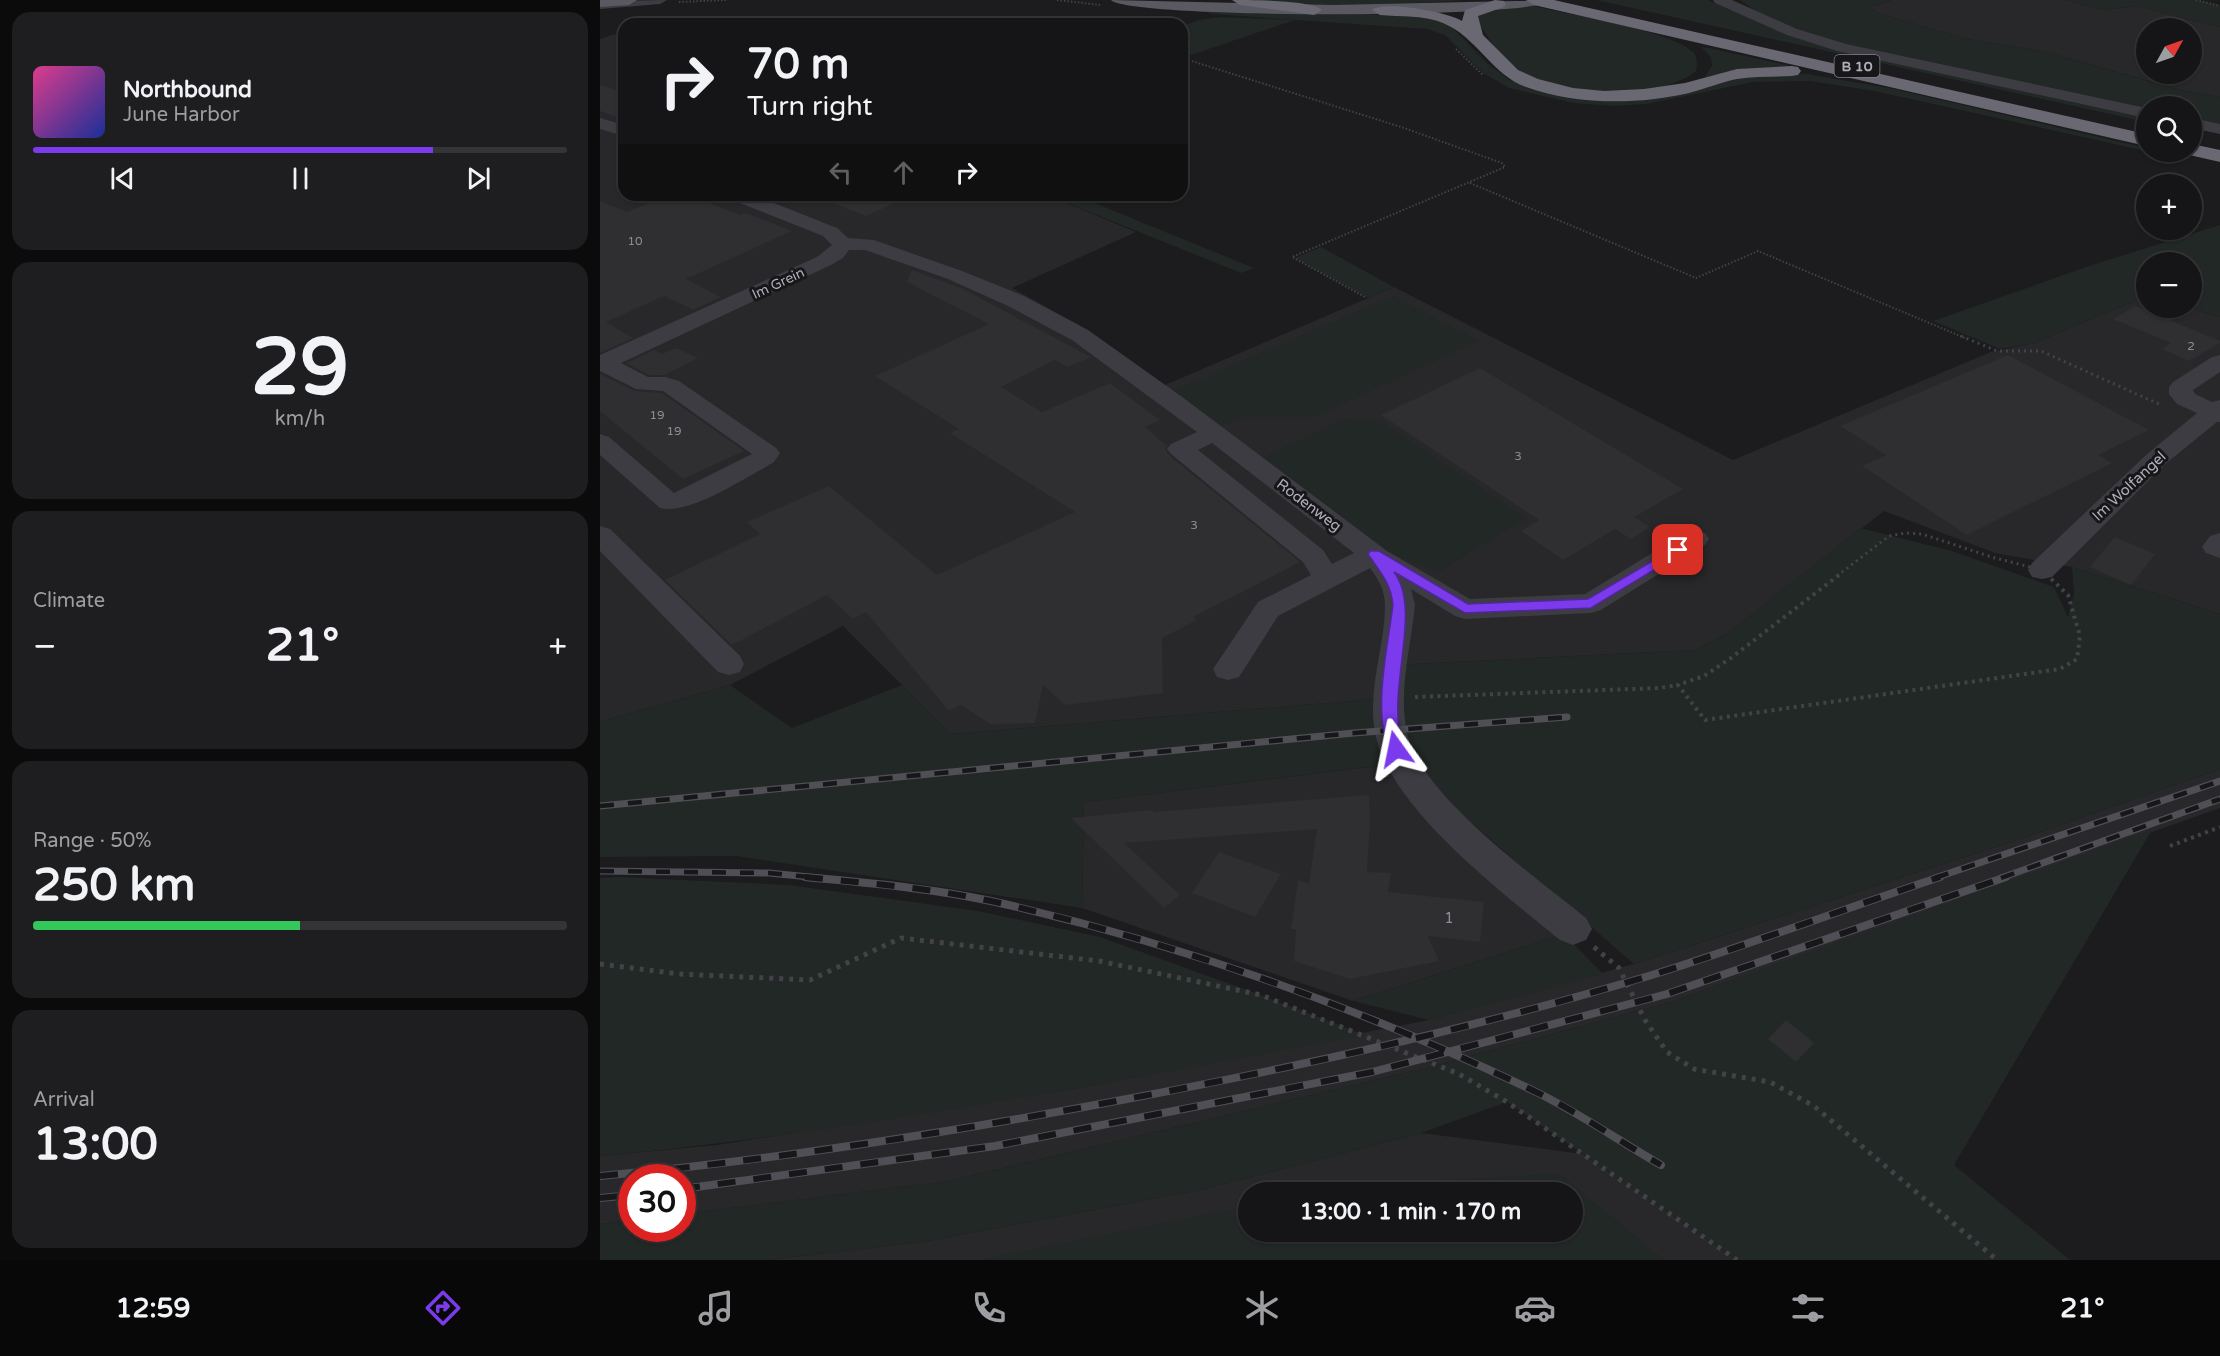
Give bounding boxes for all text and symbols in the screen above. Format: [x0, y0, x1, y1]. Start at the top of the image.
north arrow [2136, 18, 2202, 84]
map controls [2136, 18, 2202, 318]
text: 70 m [747, 39, 849, 90]
icon: right [648, 42, 726, 120]
road number: B 10 [1834, 55, 1880, 77]
text: Northbound [123, 77, 252, 103]
text: Turn right [747, 90, 873, 123]
button: search [2136, 96, 2202, 162]
text: June Harbor [123, 103, 240, 127]
icon: left [824, 156, 857, 189]
icon: ahead [887, 156, 920, 189]
icon: right [950, 156, 983, 189]
icon: previous [106, 162, 139, 195]
icon: pause [284, 162, 317, 195]
icon: next [462, 162, 495, 195]
button: + [2136, 174, 2202, 240]
house number: 10 [627, 234, 643, 248]
button: − [2136, 252, 2202, 318]
street label: Im Grein [749, 264, 807, 303]
text: 29 [251, 321, 349, 415]
house number: 2 [2187, 339, 2195, 353]
text: km/h [275, 407, 325, 431]
house number: 19 [649, 408, 665, 422]
house number: 19 [666, 424, 682, 438]
street label: Im Wolfangel [2089, 447, 2169, 525]
house number: 3 [1514, 449, 1522, 463]
street label: Rodenweg [1273, 475, 1345, 535]
house number: 3 [1190, 518, 1198, 532]
pin [1652, 524, 1703, 575]
icon: arrive [1661, 533, 1694, 566]
text: Climate [33, 589, 105, 613]
text: 21° [266, 619, 339, 673]
text: − [33, 627, 57, 666]
text: + [548, 627, 567, 666]
position arrow [1364, 717, 1428, 781]
text: Range · 50% [33, 829, 152, 853]
text: 250 km [33, 859, 195, 913]
house number: 1 [1444, 909, 1454, 927]
text: Arrival [33, 1088, 95, 1112]
text: 13:00 [33, 1118, 158, 1172]
speed limit sign: 30 [618, 1164, 696, 1242]
text: 13:00 · 1 min · 170 m [1300, 1199, 1521, 1225]
icon: directions [422, 1287, 464, 1329]
icon: music [695, 1287, 737, 1329]
icon: phone [968, 1287, 1010, 1329]
icon: climate [1241, 1287, 1283, 1329]
icon: car [1514, 1287, 1556, 1329]
icon: filters [1787, 1287, 1829, 1329]
text: 12:59 [116, 1292, 190, 1325]
text: 21° [2060, 1292, 2104, 1325]

